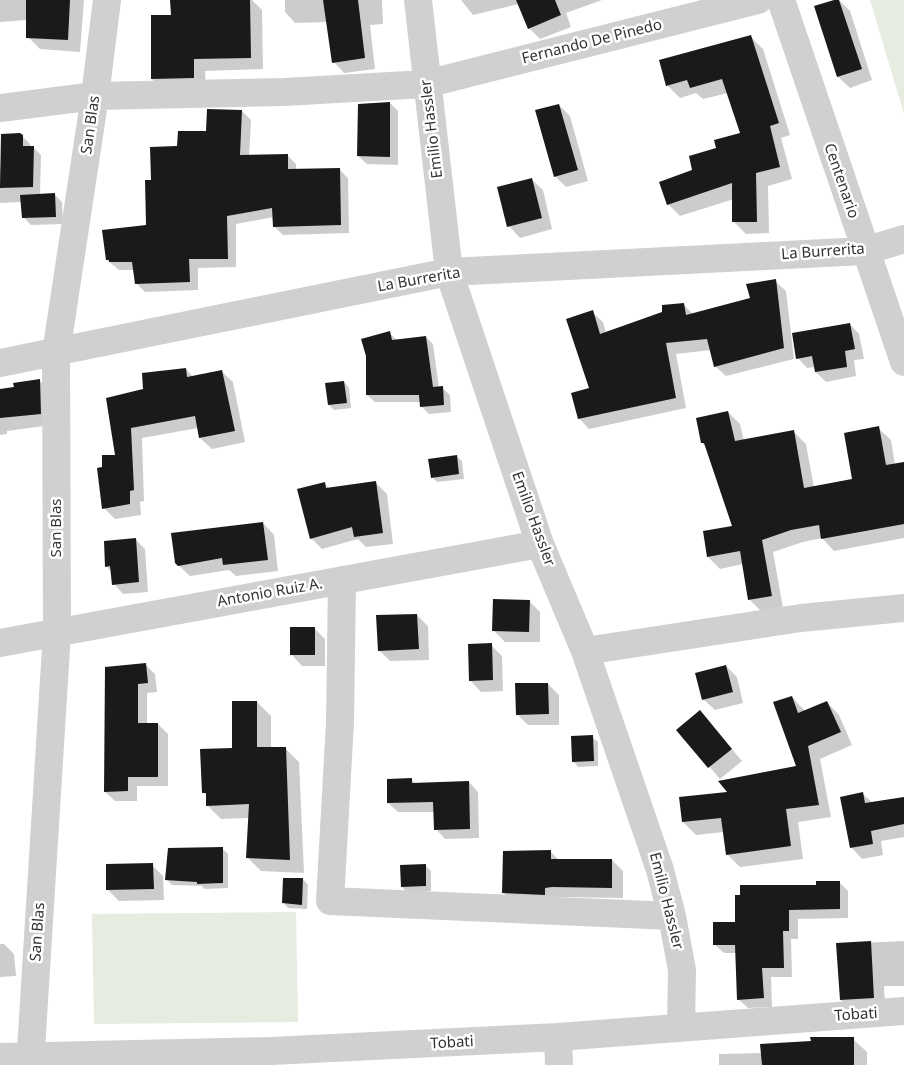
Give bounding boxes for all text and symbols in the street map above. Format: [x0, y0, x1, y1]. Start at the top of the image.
street label: Fernando De Pinedo [520, 16, 664, 68]
street label: Emilio Hassler [417, 79, 447, 179]
street label: San Blas [78, 95, 104, 155]
street label: Centenario [820, 141, 862, 221]
street label: La Burrerita [781, 240, 865, 264]
street label: La Burrerita [376, 264, 462, 296]
street label: Emilio Hassler [508, 469, 558, 569]
street label: San Blas [48, 498, 66, 558]
street label: Antonio Ruiz A. [216, 575, 324, 611]
street label: Emilio Hassler [645, 851, 687, 951]
street label: San Blas [27, 902, 49, 962]
street label: Tobati [834, 1005, 878, 1025]
street label: Tobati [430, 1033, 474, 1053]

